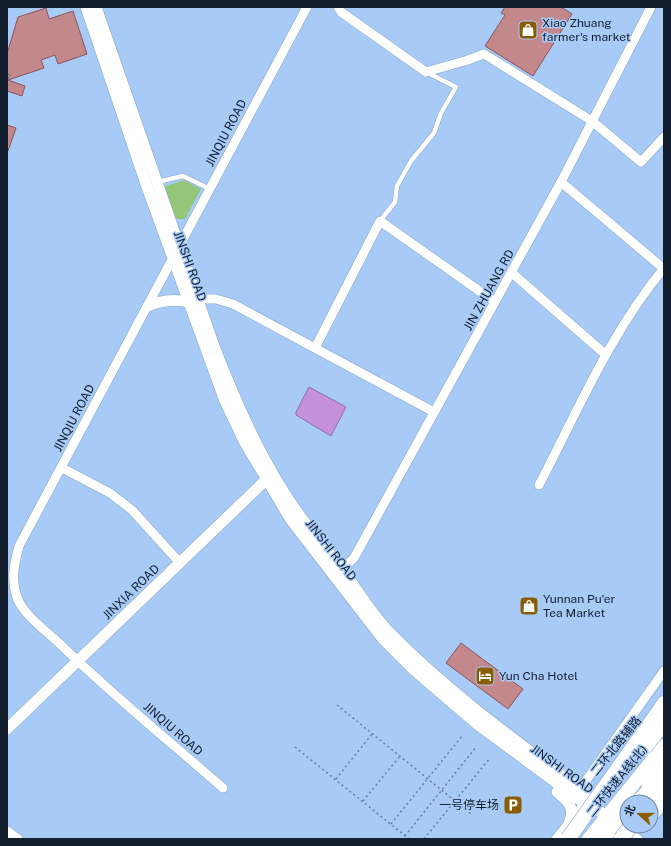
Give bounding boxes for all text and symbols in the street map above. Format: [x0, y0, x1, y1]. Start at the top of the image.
place label: Xiao Zhuang farmer's market [542, 16, 631, 44]
shop icon: Xiao Zhuang farmer's market [517, 19, 539, 41]
street label: JINQIU ROAD [202, 97, 250, 169]
street label: JINSHI ROAD [171, 229, 209, 303]
street label: JIN ZHUANG RD [461, 247, 517, 333]
street label: JINQIU ROAD [50, 382, 98, 454]
street label: JINSHI ROAD [303, 517, 359, 583]
street label: JINXIA ROAD [100, 561, 162, 623]
place label: Yunnan Pu'er Tea Market [543, 592, 616, 620]
shop icon: Yunnan Pu'er Tea Market [518, 595, 540, 617]
hotel icon: Yun Cha Hotel [474, 665, 496, 687]
place label: Yun Cha Hotel [499, 669, 578, 683]
street label: JINQIU ROAD [140, 699, 206, 759]
street label: 二环北路辅路 [588, 714, 644, 778]
street label: JINSHI ROAD [528, 742, 596, 796]
street label: 二环快速A线(北) [584, 742, 650, 820]
parking icon: 一号停车场 [502, 794, 524, 816]
north arrow [619, 794, 659, 834]
place label: 一号停车场 [439, 798, 499, 812]

